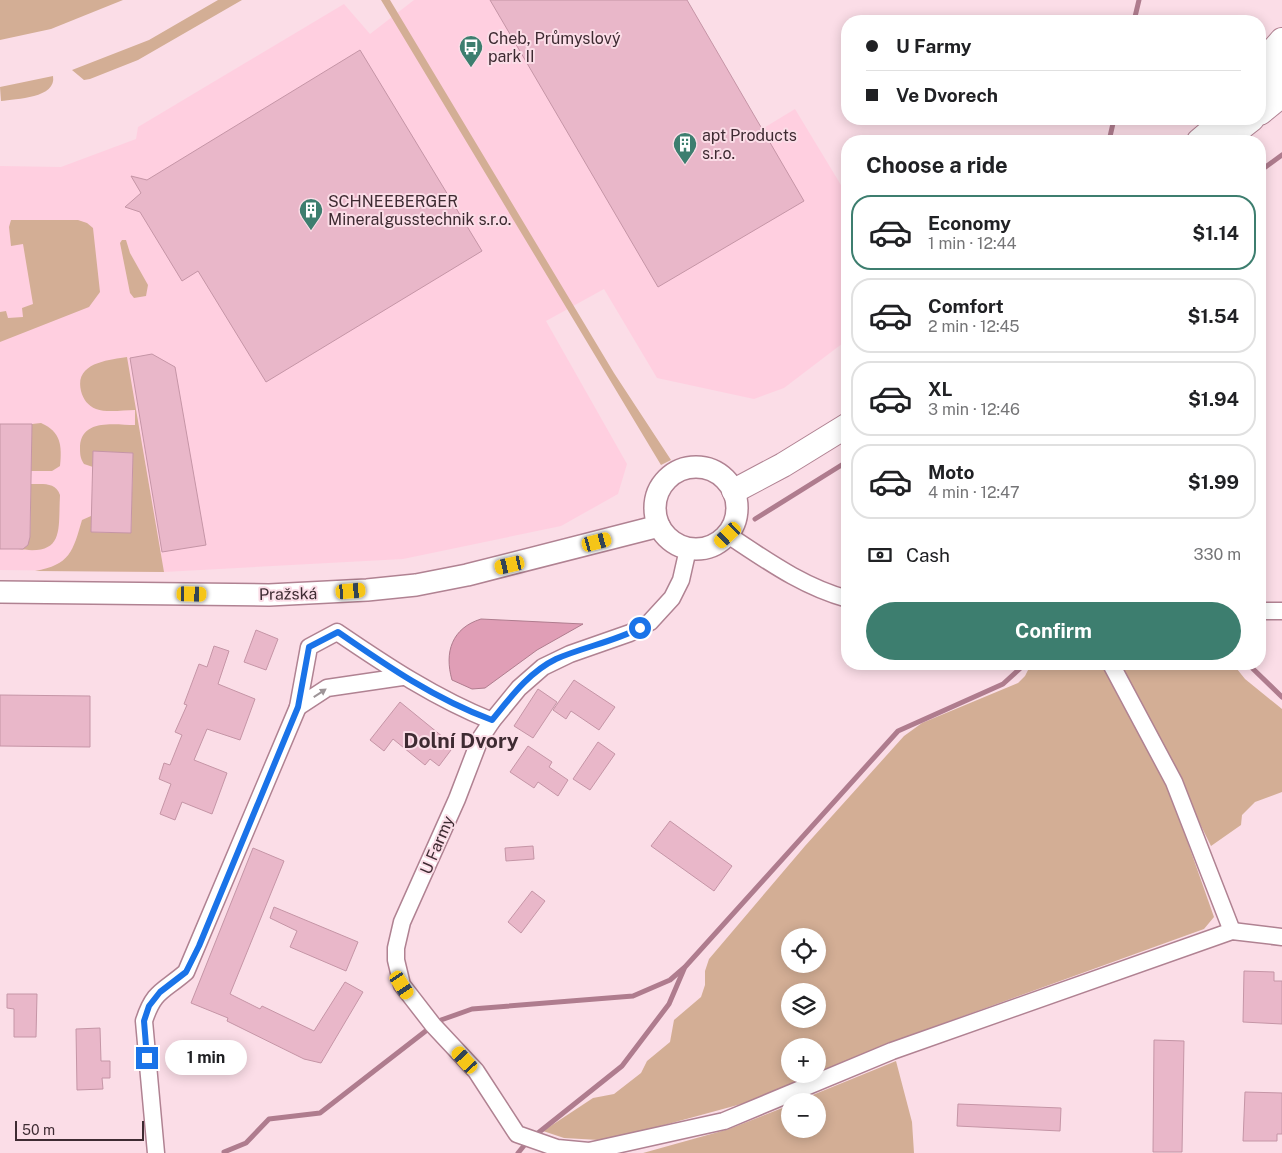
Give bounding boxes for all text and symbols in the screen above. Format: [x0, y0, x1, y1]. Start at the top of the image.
place label: Cheb, Průmyslový park II [488, 29, 621, 66]
bus stop icon: Cheb, Průmyslový park II [458, 34, 484, 68]
text: U Farmy [896, 35, 971, 57]
text: Ve Dvorech [896, 84, 998, 106]
place label: apt Products s.r.o. [702, 126, 797, 163]
building icon: apt Products s.r.o. [672, 131, 698, 165]
text: Choose a ride [866, 152, 1008, 178]
place label: SCHNEEBERGER Mineralgusstechnik s.r.o. [328, 192, 511, 229]
building icon: SCHNEEBERGER Mineralgusstechnik s.r.o. [298, 197, 324, 231]
icon: car [868, 210, 913, 255]
text: Economy [928, 212, 1011, 234]
text: $1.14 [1192, 222, 1239, 244]
text: 1 min · 12:44 [928, 234, 1017, 253]
icon: car [868, 293, 913, 338]
text: Comfort [928, 295, 1004, 317]
text: $1.54 [1188, 305, 1239, 327]
text: 2 min · 12:45 [928, 317, 1020, 336]
icon: car [868, 376, 913, 421]
text: XL [928, 378, 953, 400]
text: $1.94 [1188, 388, 1239, 410]
text: 3 min · 12:46 [928, 400, 1020, 419]
icon: car [868, 459, 913, 504]
text: Moto [928, 461, 974, 483]
text: $1.99 [1188, 471, 1239, 493]
text: 4 min · 12:47 [928, 483, 1020, 502]
car [711, 519, 744, 551]
car [580, 531, 613, 553]
icon: cash [866, 541, 894, 569]
text: Cash [906, 544, 950, 566]
text: 330 m [1194, 545, 1241, 564]
car [493, 554, 526, 576]
car [335, 582, 366, 600]
street label: Pražská [259, 584, 317, 604]
car [176, 586, 207, 602]
button: Confirm [866, 602, 1241, 660]
route start [629, 617, 651, 639]
one-way arrow [313, 688, 326, 698]
district label: Dolní Dvory [403, 728, 519, 753]
street label: U Farmy [416, 813, 458, 877]
map controls [781, 928, 826, 1138]
button: locate [781, 928, 826, 973]
car [387, 968, 416, 1002]
button: layers [781, 983, 826, 1028]
button: + [781, 1038, 826, 1083]
callout: 1 min [164, 1040, 247, 1076]
car [449, 1044, 480, 1076]
route end [136, 1047, 158, 1069]
text: 1 min [187, 1048, 225, 1067]
button: − [781, 1093, 826, 1138]
scale bar [15, 1118, 144, 1141]
text: 50 m [22, 1122, 55, 1138]

